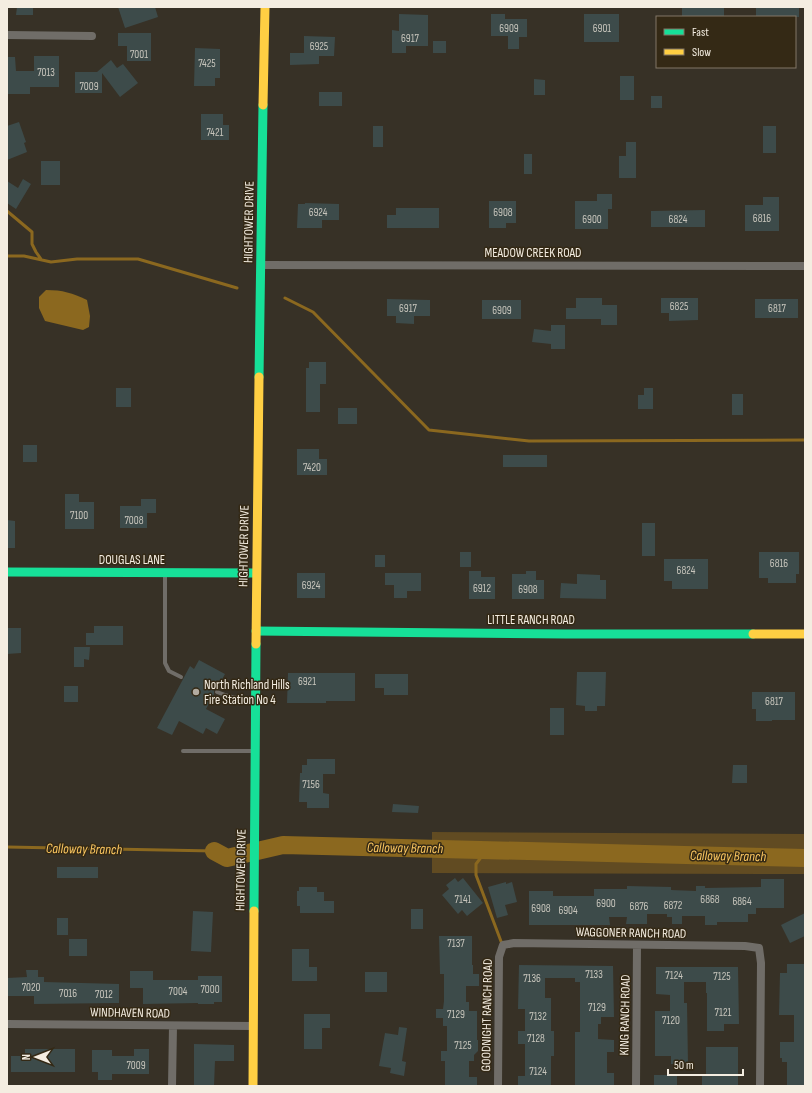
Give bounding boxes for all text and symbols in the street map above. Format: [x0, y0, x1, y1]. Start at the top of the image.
legend [656, 16, 796, 68]
house number: 6909 [499, 22, 519, 35]
house number: 6901 [593, 22, 611, 35]
text: Fast [692, 25, 709, 40]
house number: 6917 [401, 32, 420, 45]
house number: 6925 [310, 40, 328, 53]
text: Slow [692, 45, 711, 60]
house number: 7001 [130, 48, 148, 61]
house number: 7425 [198, 57, 216, 70]
house number: 7013 [37, 66, 55, 79]
house number: 7009 [79, 80, 99, 93]
house number: 7421 [207, 126, 224, 139]
street label: HIGHTOWER DRIVE [240, 181, 258, 263]
house number: 6924 [309, 206, 328, 219]
house number: 6908 [493, 206, 513, 219]
house number: 6816 [753, 212, 771, 225]
house number: 6900 [582, 213, 602, 226]
house number: 6824 [669, 213, 688, 226]
street label: MEADOW CREEK ROAD [484, 245, 582, 261]
house number: 6825 [670, 300, 688, 313]
house number: 6917 [399, 302, 418, 315]
house number: 6817 [768, 302, 787, 315]
house number: 6909 [492, 304, 512, 317]
house number: 7420 [303, 461, 321, 474]
street label: HIGHTOWER DRIVE [235, 505, 253, 587]
house number: 7100 [70, 509, 88, 522]
house number: 7008 [125, 514, 144, 527]
street label: DOUGLAS LANE [99, 552, 165, 568]
house number: 6816 [770, 557, 788, 570]
house number: 6824 [677, 564, 696, 577]
house number: 6924 [302, 579, 321, 592]
house number: 6912 [473, 582, 492, 595]
house number: 6908 [518, 583, 538, 596]
street label: LITTLE RANCH ROAD [487, 612, 575, 628]
house number: 6921 [298, 675, 316, 688]
place label: North Richland Hills Fire Station No 4 [204, 677, 290, 708]
marker: North Richland Hills Fire Station No 4 [191, 687, 201, 697]
house number: 6817 [765, 695, 784, 708]
house number: 7156 [302, 778, 320, 791]
street label: HIGHTOWER DRIVE [232, 829, 250, 911]
water label: Calloway Branch [367, 839, 444, 857]
water label: Calloway Branch [46, 840, 123, 858]
water label: Calloway Branch [690, 847, 767, 865]
house number: 7141 [455, 893, 472, 906]
house number: 6868 [700, 893, 720, 906]
house number: 6864 [732, 895, 752, 908]
house number: 6900 [596, 897, 616, 910]
house number: 6872 [664, 899, 683, 912]
house number: 6876 [630, 900, 649, 913]
house number: 6908 [531, 902, 551, 915]
house number: 6904 [558, 904, 578, 917]
street label: WAGGONER RANCH ROAD [576, 924, 686, 942]
house number: 7137 [447, 937, 465, 950]
street label: GOODNIGHT RANCH ROAD [478, 958, 496, 1072]
house number: 7133 [585, 968, 603, 981]
house number: 7124 [665, 969, 683, 982]
house number: 7125 [713, 970, 731, 983]
house number: 7136 [523, 972, 541, 985]
street label: KING RANCH ROAD [616, 974, 634, 1056]
house number: 7020 [22, 981, 40, 994]
house number: 7000 [200, 983, 220, 996]
house number: 7004 [169, 985, 188, 998]
house number: 7016 [59, 987, 77, 1000]
house number: 7012 [95, 988, 113, 1001]
house number: 7129 [588, 1001, 606, 1014]
street label: WINDHAVEN ROAD [90, 1004, 170, 1022]
house number: 7121 [715, 1006, 732, 1019]
house number: 7129 [447, 1008, 465, 1021]
house number: 7132 [529, 1010, 547, 1023]
house number: 7120 [662, 1014, 680, 1027]
house number: 7128 [527, 1032, 545, 1045]
north arrow [16, 1037, 56, 1077]
house number: 7125 [454, 1039, 472, 1052]
scale bar [668, 1051, 743, 1077]
text: N [20, 1054, 33, 1060]
text: 50 m [674, 1058, 694, 1073]
house number: 7009 [126, 1059, 146, 1072]
house number: 7124 [529, 1065, 547, 1078]

